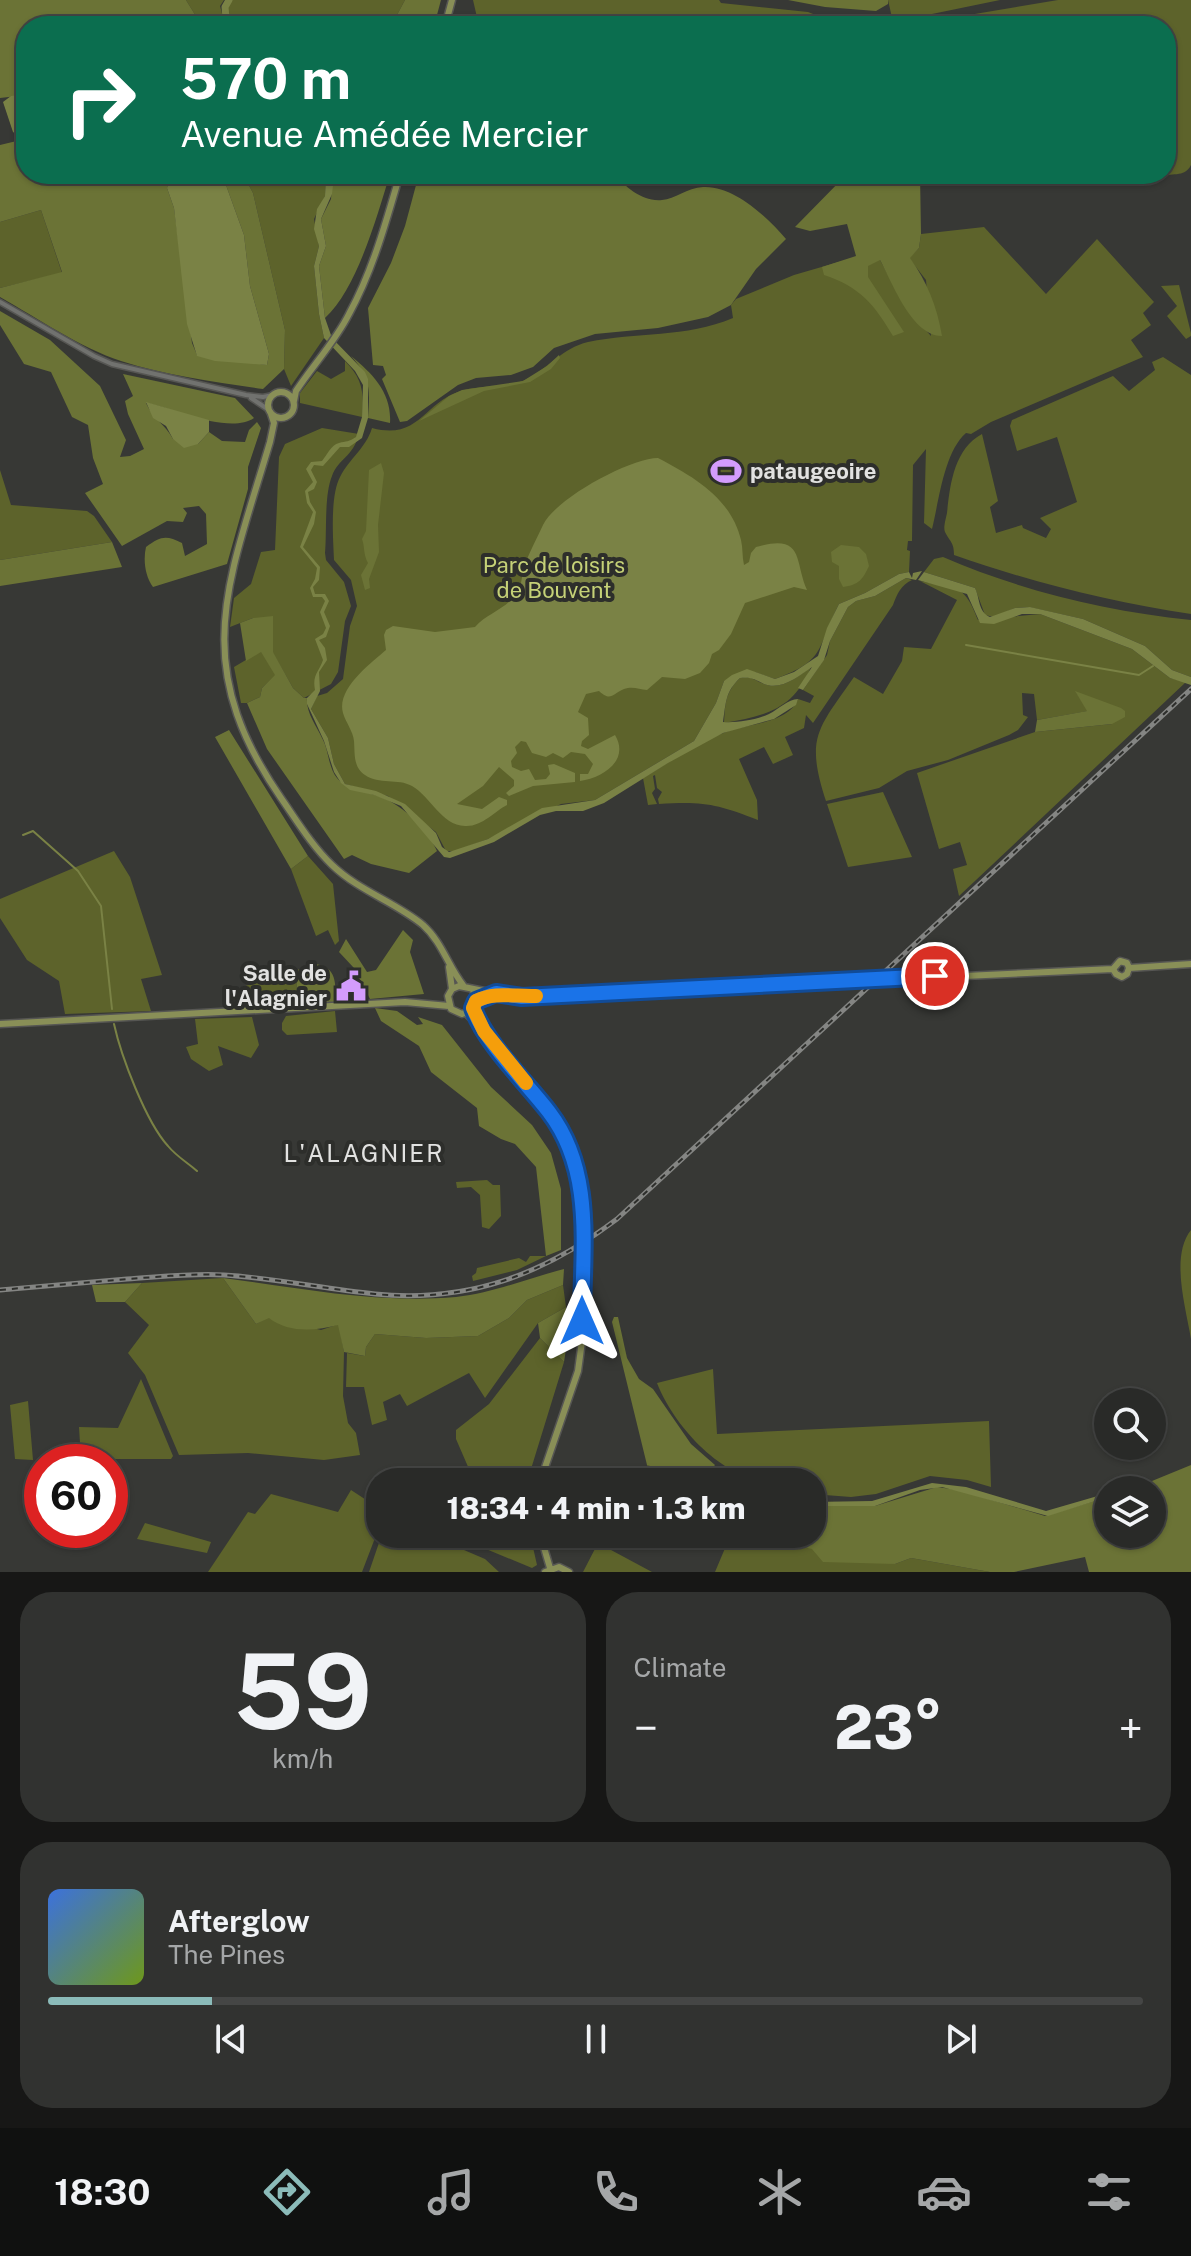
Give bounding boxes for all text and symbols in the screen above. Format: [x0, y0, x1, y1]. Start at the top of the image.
text: 570 m [180, 46, 351, 112]
icon: right [48, 48, 152, 152]
text: Avenue Amédée Mercier [180, 113, 589, 155]
sports icon: pataugeoire [709, 454, 743, 488]
place label: pataugeoire [750, 458, 877, 484]
park label: Parc de loisirs de Bouvent [483, 552, 625, 603]
pin [901, 942, 969, 1010]
icon: arrive [913, 954, 957, 998]
place label: Salle de l'Alagnier [225, 960, 327, 1011]
public building icon: Salle de l'Alagnier [334, 969, 368, 1003]
district label: L'ALAGNIER [283, 1139, 445, 1167]
position arrow [540, 1279, 624, 1363]
map controls [1094, 1388, 1166, 1548]
button: search [1094, 1388, 1166, 1460]
speed limit sign: 60 [24, 1444, 128, 1548]
button: layers [1094, 1476, 1166, 1548]
text: 18:34 · 4 min · 1.3 km [446, 1490, 746, 1526]
text: 59 [233, 1630, 372, 1752]
text: Climate [634, 1652, 727, 1683]
text: 23° [834, 1692, 943, 1763]
text: − [634, 1702, 658, 1754]
text: + [1119, 1702, 1143, 1754]
text: km/h [272, 1743, 333, 1774]
text: Afterglow [168, 1903, 310, 1939]
text: The Pines [168, 1939, 285, 1970]
icon: previous [209, 2017, 253, 2061]
icon: pause [574, 2017, 618, 2061]
icon: next [939, 2017, 983, 2061]
icon: directions [259, 2164, 315, 2220]
icon: music [423, 2164, 479, 2220]
icon: phone [588, 2164, 644, 2220]
icon: climate [752, 2164, 808, 2220]
icon: car [916, 2164, 972, 2220]
icon: filters [1081, 2164, 1137, 2220]
text: 18:30 [54, 2171, 150, 2213]

